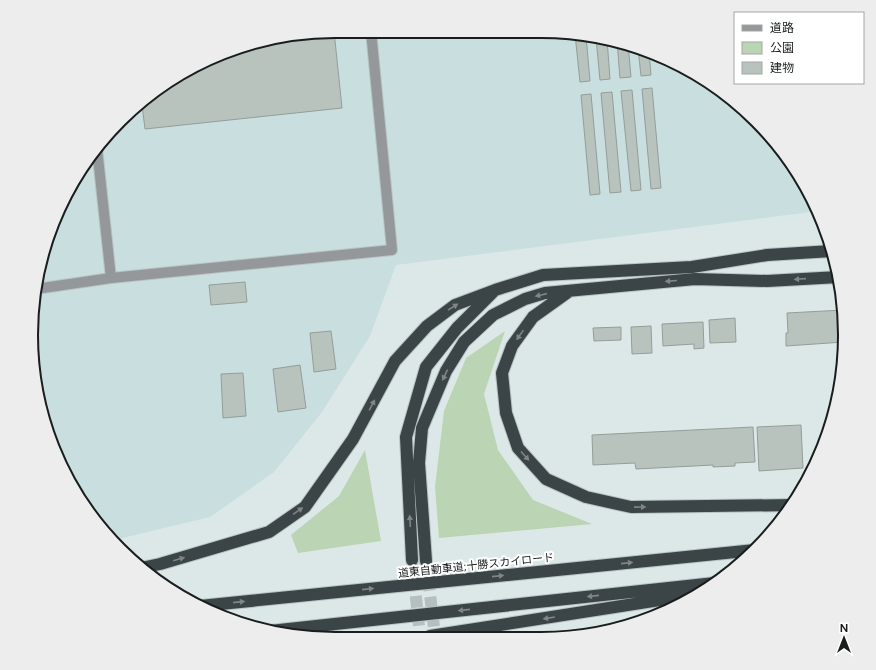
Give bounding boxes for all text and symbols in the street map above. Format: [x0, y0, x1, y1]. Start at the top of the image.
legend [734, 12, 864, 84]
text: 道路 [770, 21, 794, 35]
text: 公園 [770, 41, 794, 55]
text: 建物 [770, 61, 794, 75]
one-way arrow [794, 276, 806, 283]
one-way arrow [665, 278, 677, 284]
one-way arrow [535, 292, 548, 298]
one-way arrow [448, 303, 459, 310]
one-way arrow [516, 330, 524, 341]
one-way arrow [442, 369, 448, 380]
one-way arrow [368, 399, 375, 411]
one-way arrow [520, 451, 530, 461]
one-way arrow [634, 504, 647, 510]
one-way arrow [293, 507, 304, 515]
one-way arrow [406, 515, 413, 527]
street label: 道東自動車道;十勝スカイロード [397, 551, 555, 580]
one-way arrow [173, 556, 185, 562]
one-way arrow [621, 560, 633, 567]
one-way arrow [492, 573, 504, 580]
one-way arrow [362, 586, 374, 592]
one-way arrow [587, 593, 599, 600]
one-way arrow [233, 599, 245, 605]
one-way arrow [458, 607, 470, 613]
one-way arrow [543, 615, 555, 621]
north arrow [824, 618, 864, 658]
text: N [840, 622, 848, 635]

